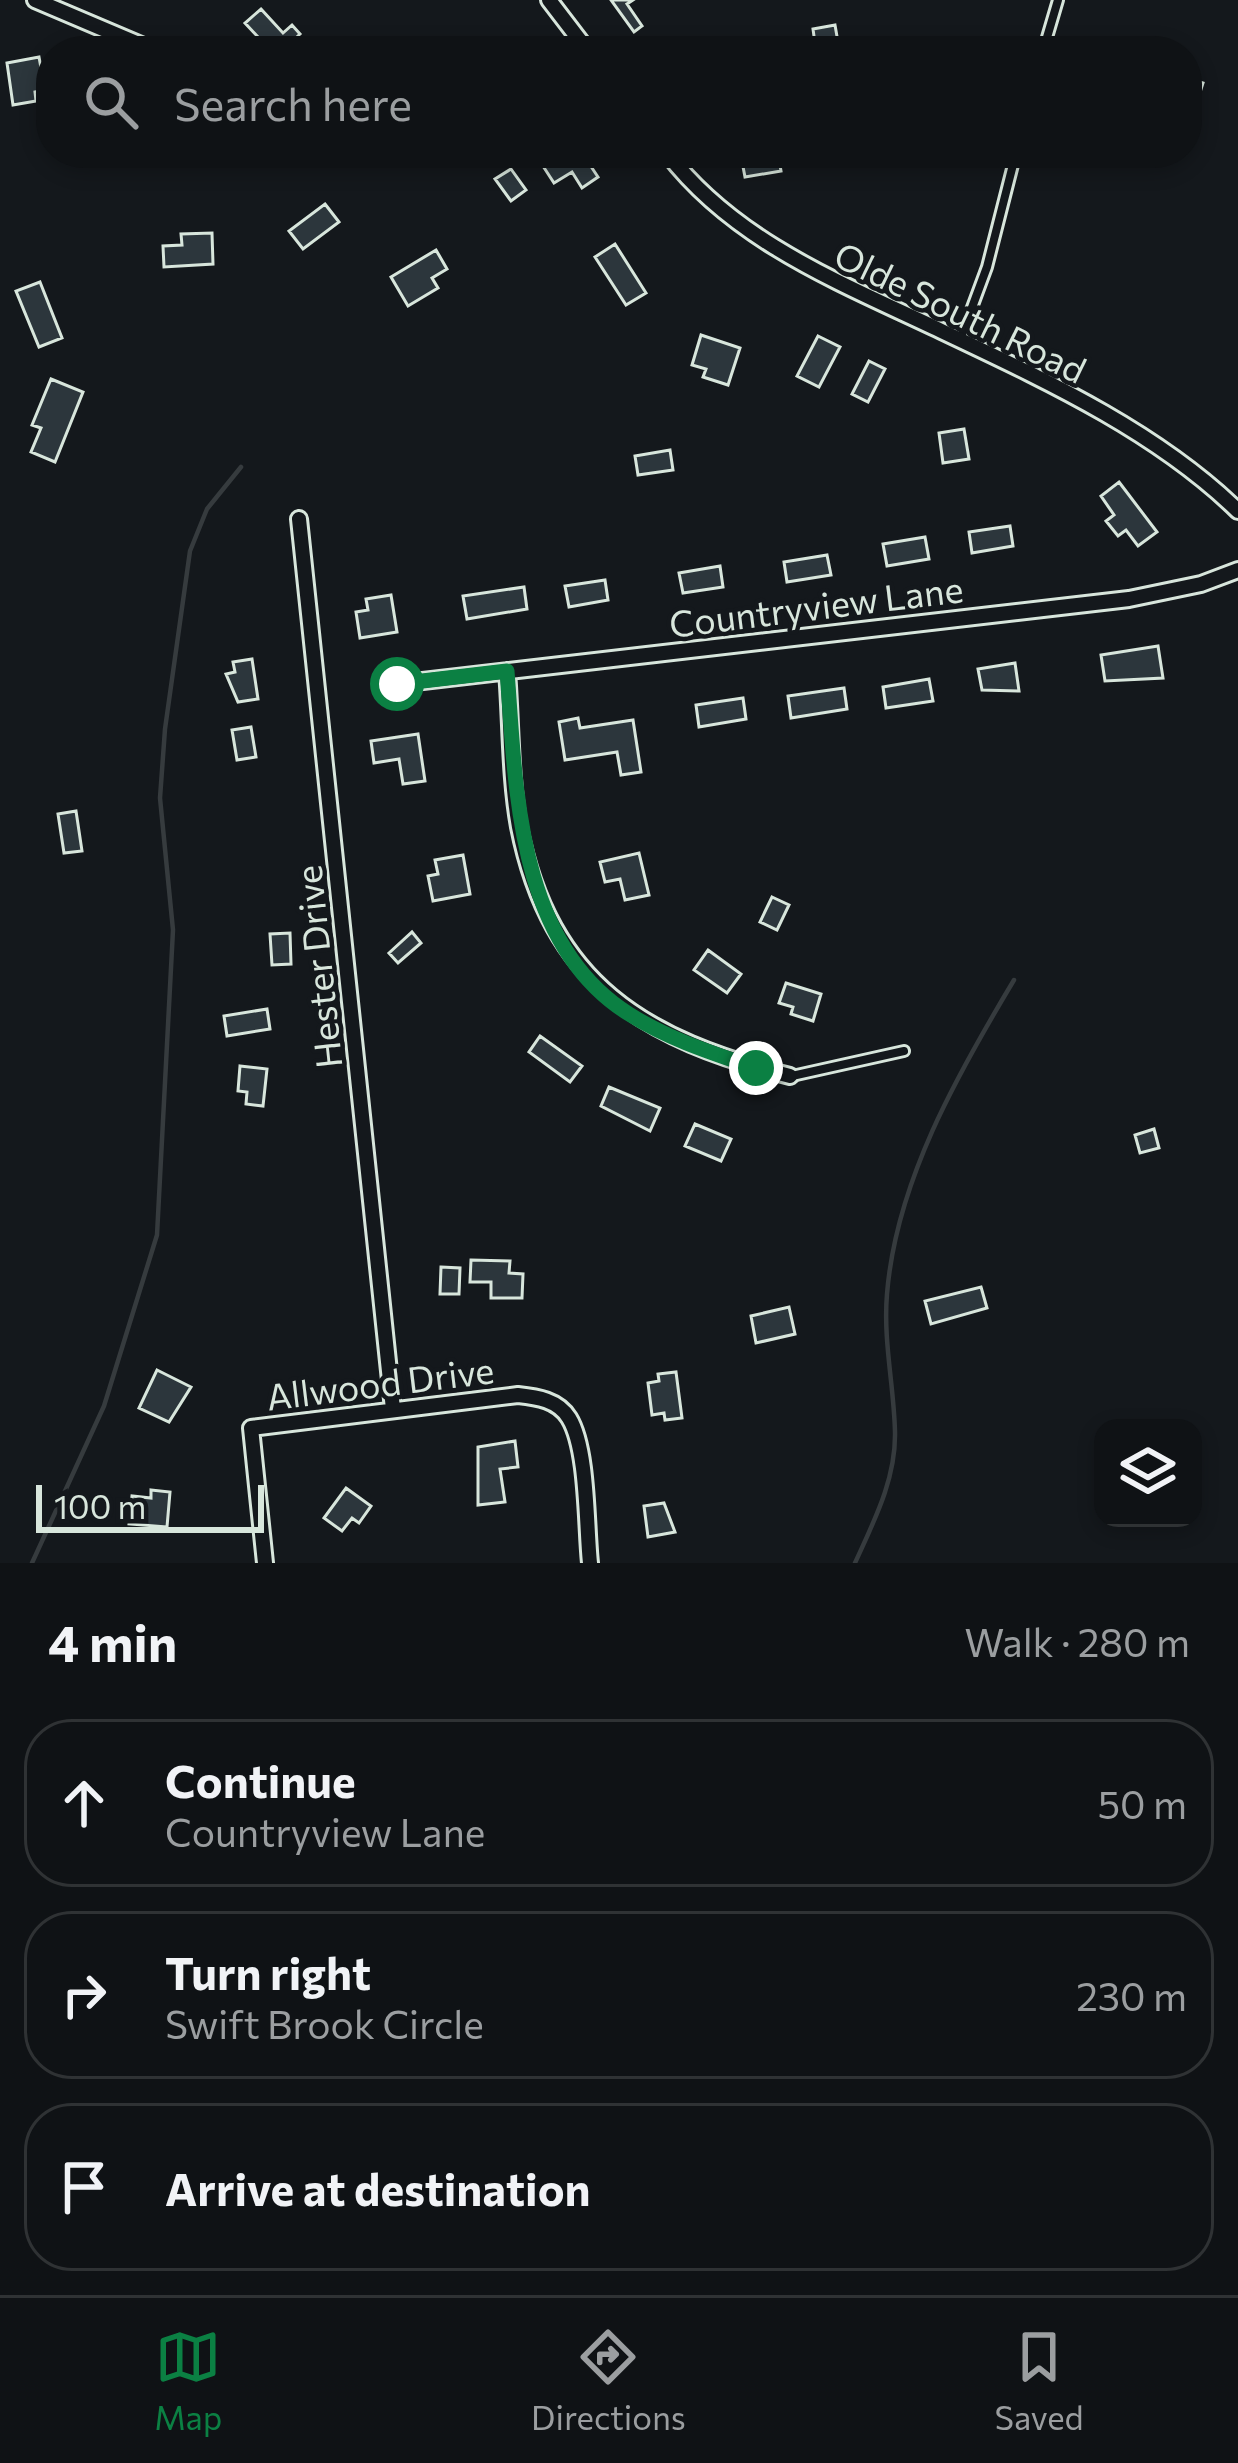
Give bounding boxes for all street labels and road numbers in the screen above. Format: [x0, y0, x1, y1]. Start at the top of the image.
street label: Olde South Road [828, 231, 1094, 391]
street label: Countryview Lane [667, 565, 965, 645]
street label: Hester Drive [284, 863, 350, 1071]
street label: Allwood Drive [264, 1346, 496, 1418]

